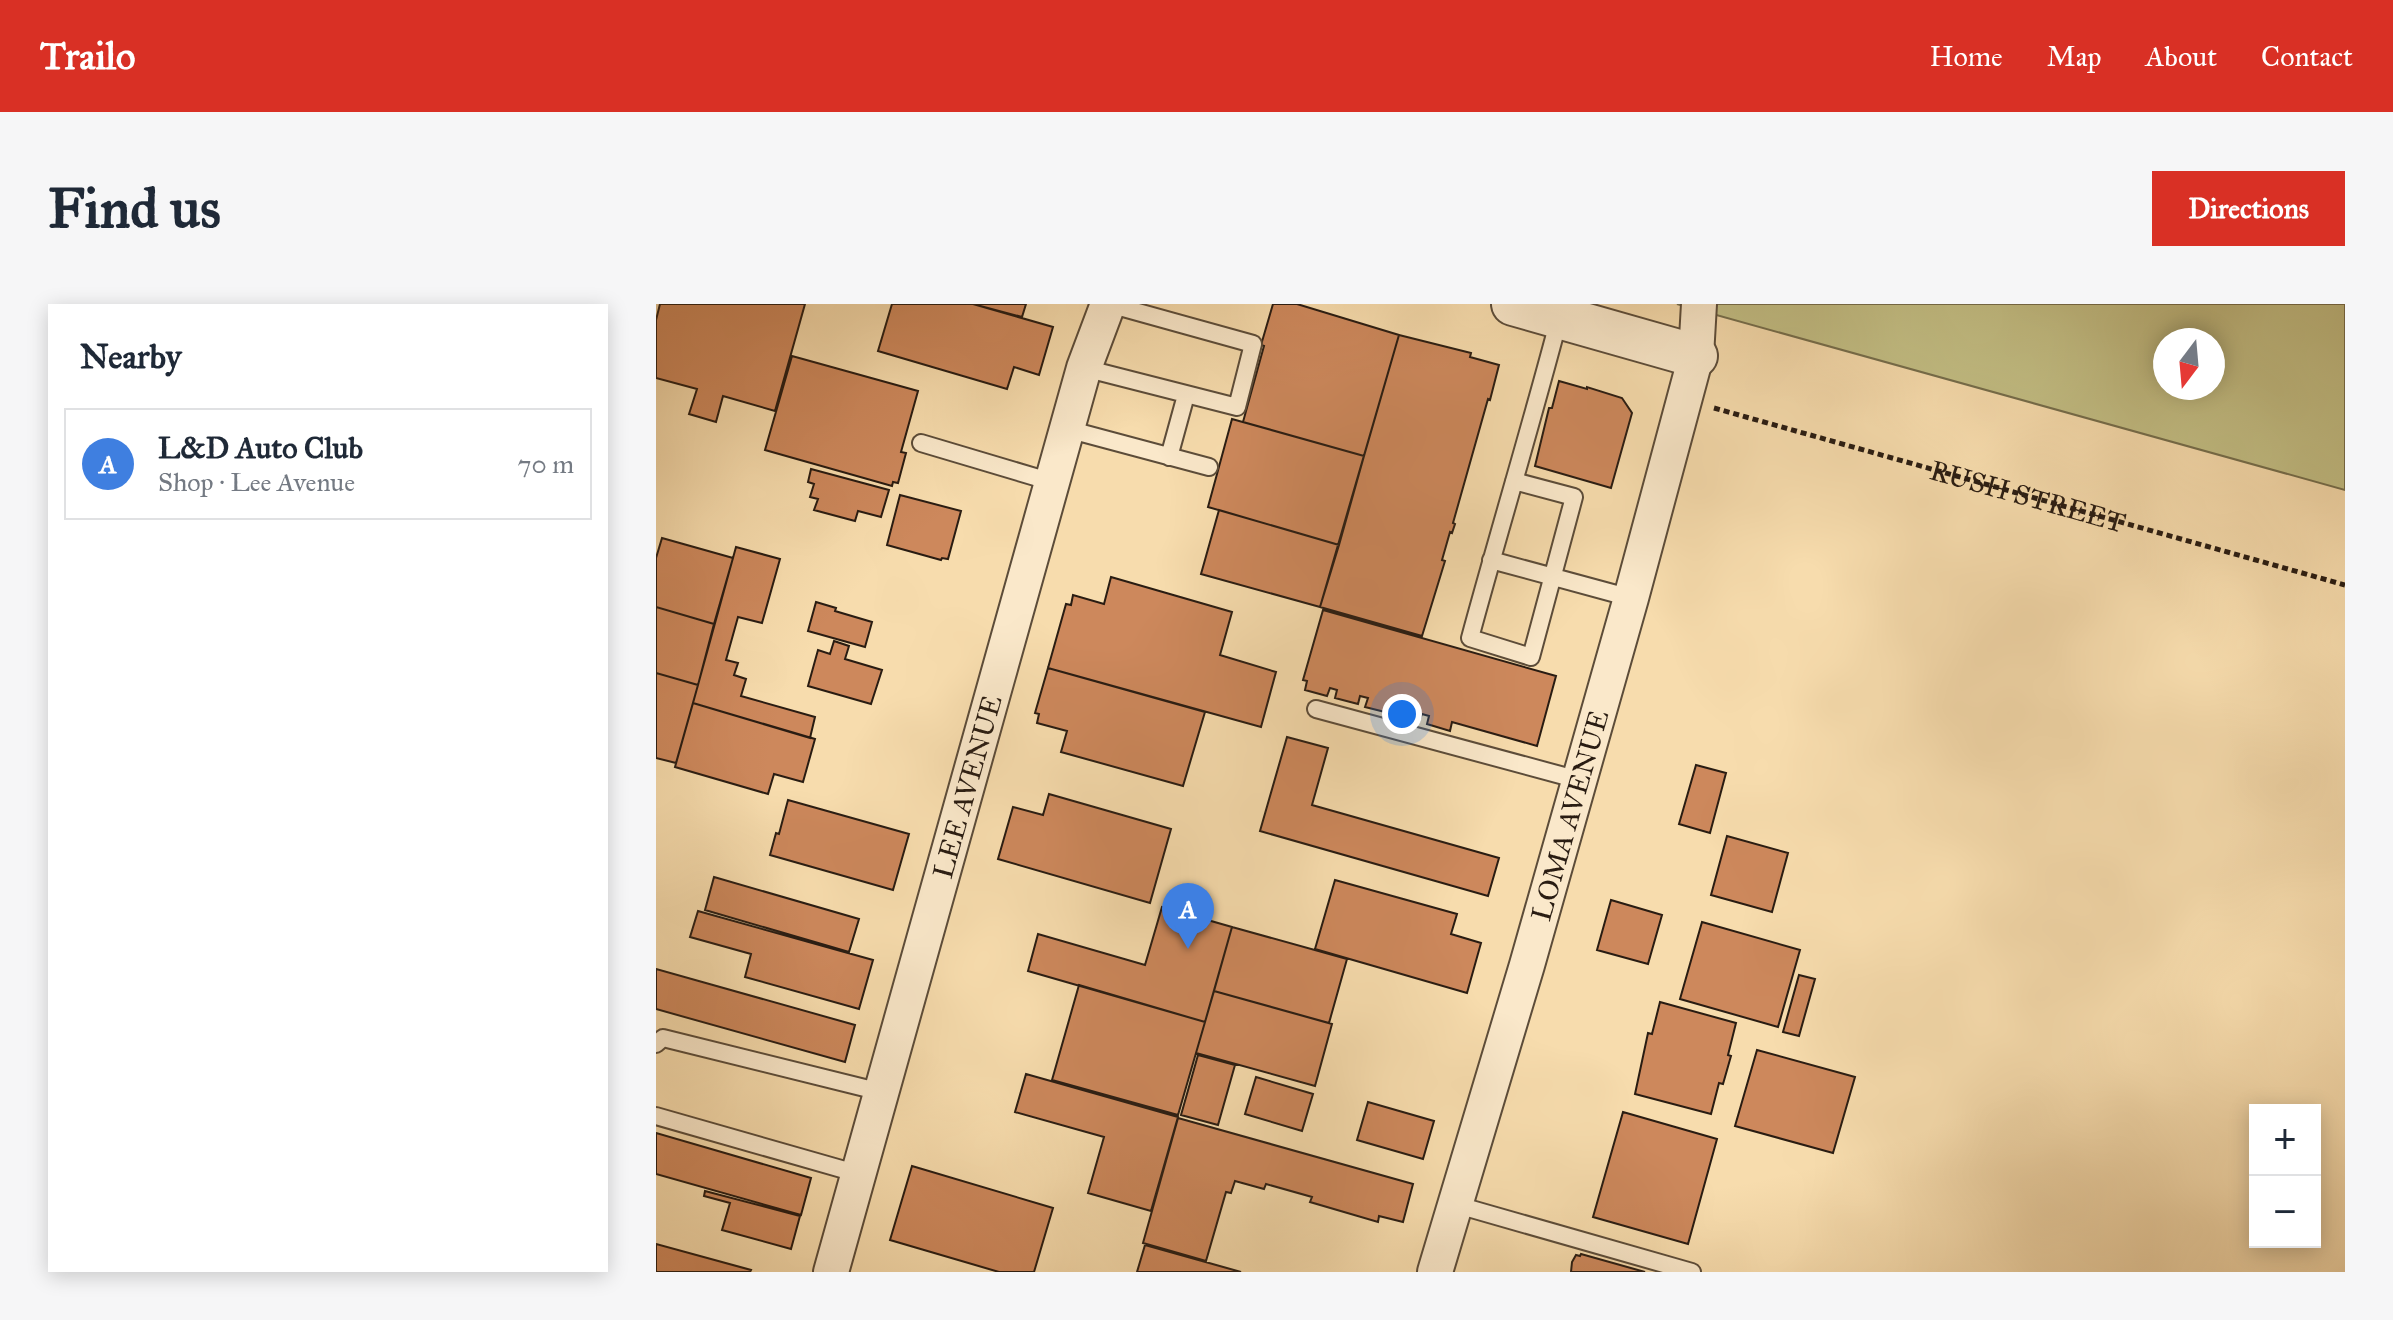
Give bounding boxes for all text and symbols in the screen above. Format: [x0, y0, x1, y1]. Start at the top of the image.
text: Trailo [40, 33, 135, 79]
text: Home [1930, 39, 2003, 74]
text: Map [2047, 39, 2101, 74]
text: About [2145, 39, 2217, 74]
text: Contact [2261, 39, 2353, 74]
button: Directions [2152, 171, 2345, 246]
text: Find us [48, 174, 221, 242]
north arrow [2153, 328, 2225, 400]
text: Nearby [80, 336, 182, 377]
text: L&D Auto Club [158, 430, 363, 466]
text: A [99, 448, 117, 480]
text: 70 m [518, 448, 574, 480]
street label: RUSH STREET [1926, 452, 2130, 540]
text: Shop · Lee Avenue [158, 466, 355, 498]
street label: LEE AVENUE [925, 691, 1009, 882]
your location [1382, 694, 1422, 734]
street label: LOMA AVENUE [1523, 706, 1616, 925]
pin: A [1162, 883, 1214, 949]
map controls [2249, 1104, 2321, 1248]
button: + [2249, 1104, 2321, 1176]
button: − [2249, 1176, 2321, 1248]

